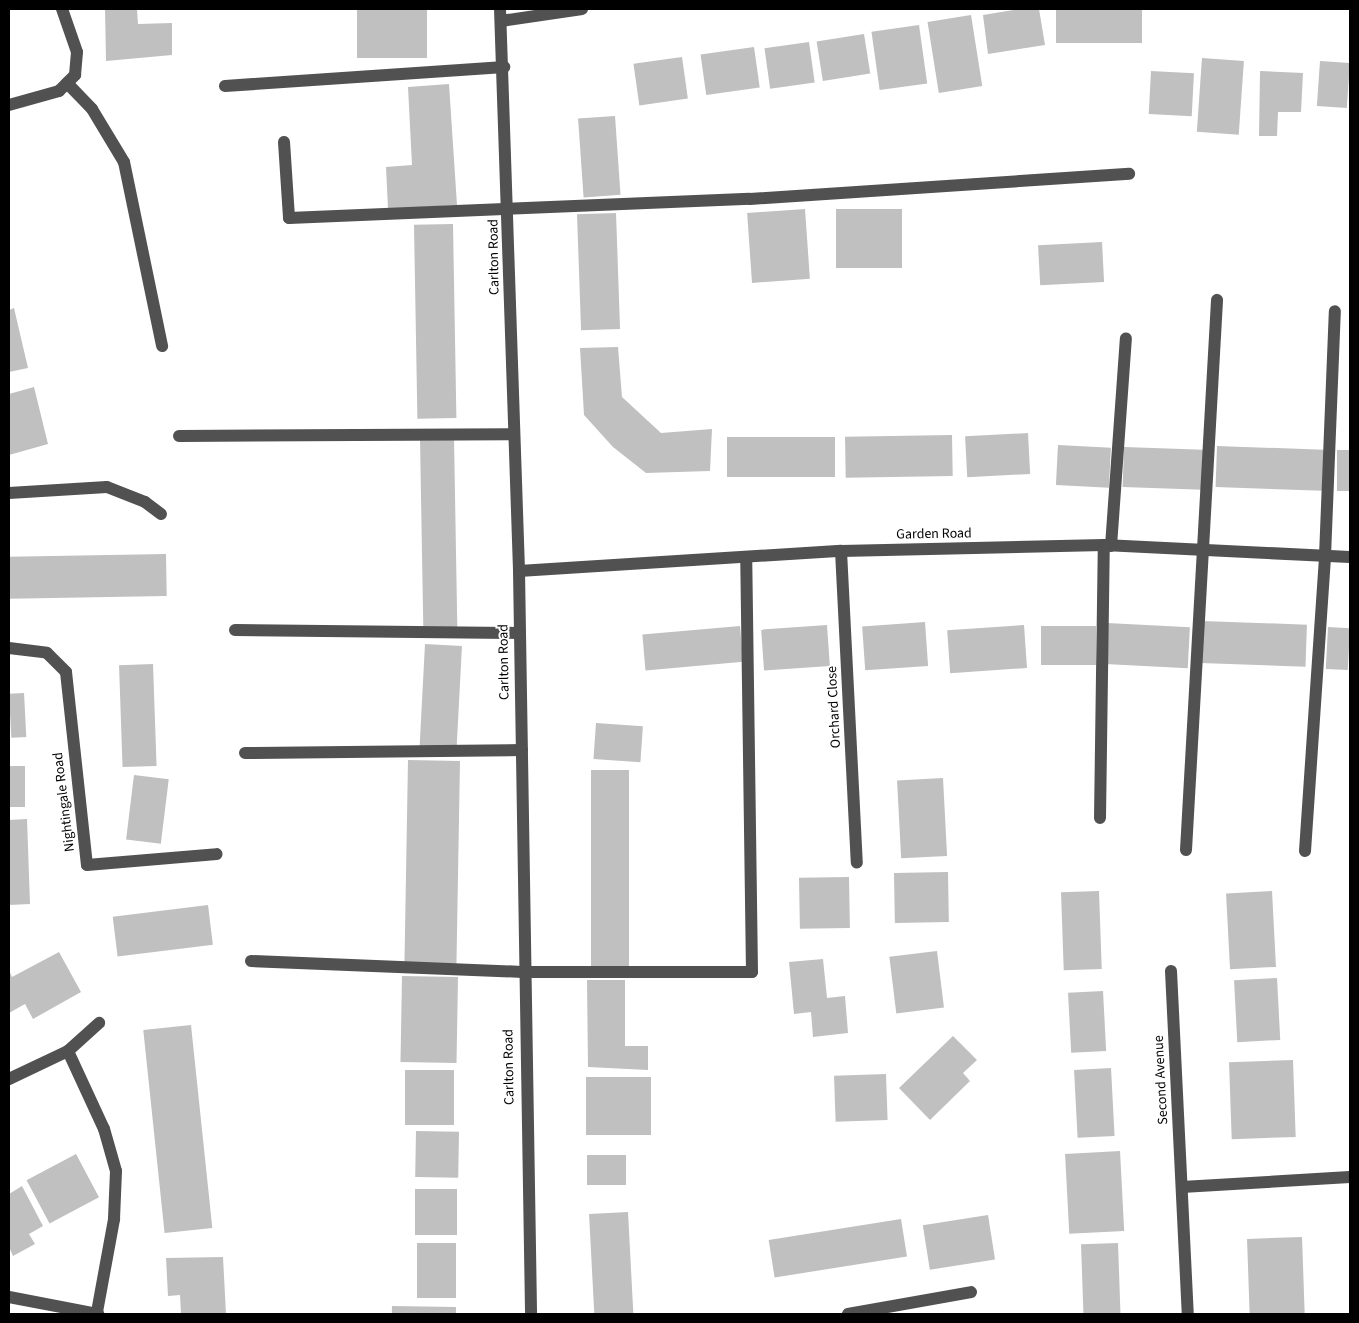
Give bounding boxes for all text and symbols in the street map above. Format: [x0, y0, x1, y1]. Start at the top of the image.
street label: Carlton Road [485, 219, 503, 295]
street label: Garden Road [896, 525, 972, 543]
street label: Carlton Road [495, 624, 513, 700]
street label: Orchard Close [823, 665, 845, 749]
street label: Nightingale Road [50, 751, 78, 853]
street label: Carlton Road [500, 1029, 518, 1105]
street label: Second Avenue [1150, 1035, 1172, 1125]

